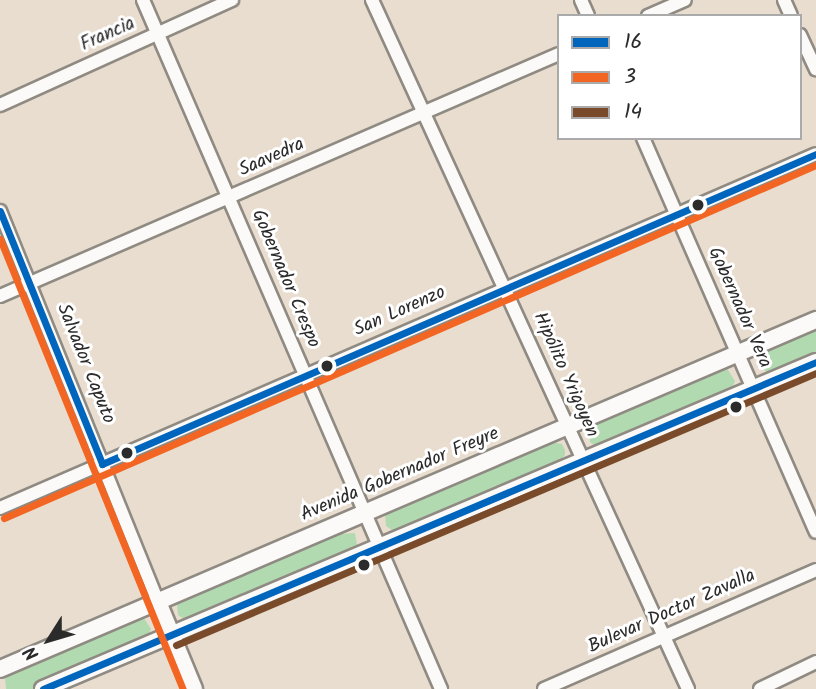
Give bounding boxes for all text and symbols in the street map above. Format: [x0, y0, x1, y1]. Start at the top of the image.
street label: Francia [77, 13, 139, 57]
legend [557, 14, 802, 140]
text: 16 [624, 26, 642, 59]
text: 3 [624, 61, 636, 94]
text: 14 [624, 96, 642, 129]
street label: Saavedra [236, 134, 308, 182]
unlabelled marker [691, 198, 705, 212]
street label: Gobernador Crespo [246, 206, 324, 352]
street label: Gobernador Vera [702, 244, 776, 372]
street label: San Lorenzo [351, 282, 449, 342]
street label: Salvador Caputo [51, 301, 119, 427]
street label: Hipólito Yrigoyen [527, 309, 603, 441]
unlabelled marker [320, 359, 334, 373]
unlabelled marker [729, 400, 743, 414]
street label: Avenida Gobernador Freyre [297, 423, 503, 527]
unlabelled marker [120, 446, 134, 460]
unlabelled marker [357, 558, 371, 572]
street label: Bulevar Doctor Zavalla [585, 565, 759, 659]
north arrow [14, 605, 84, 675]
text: N [17, 639, 48, 666]

